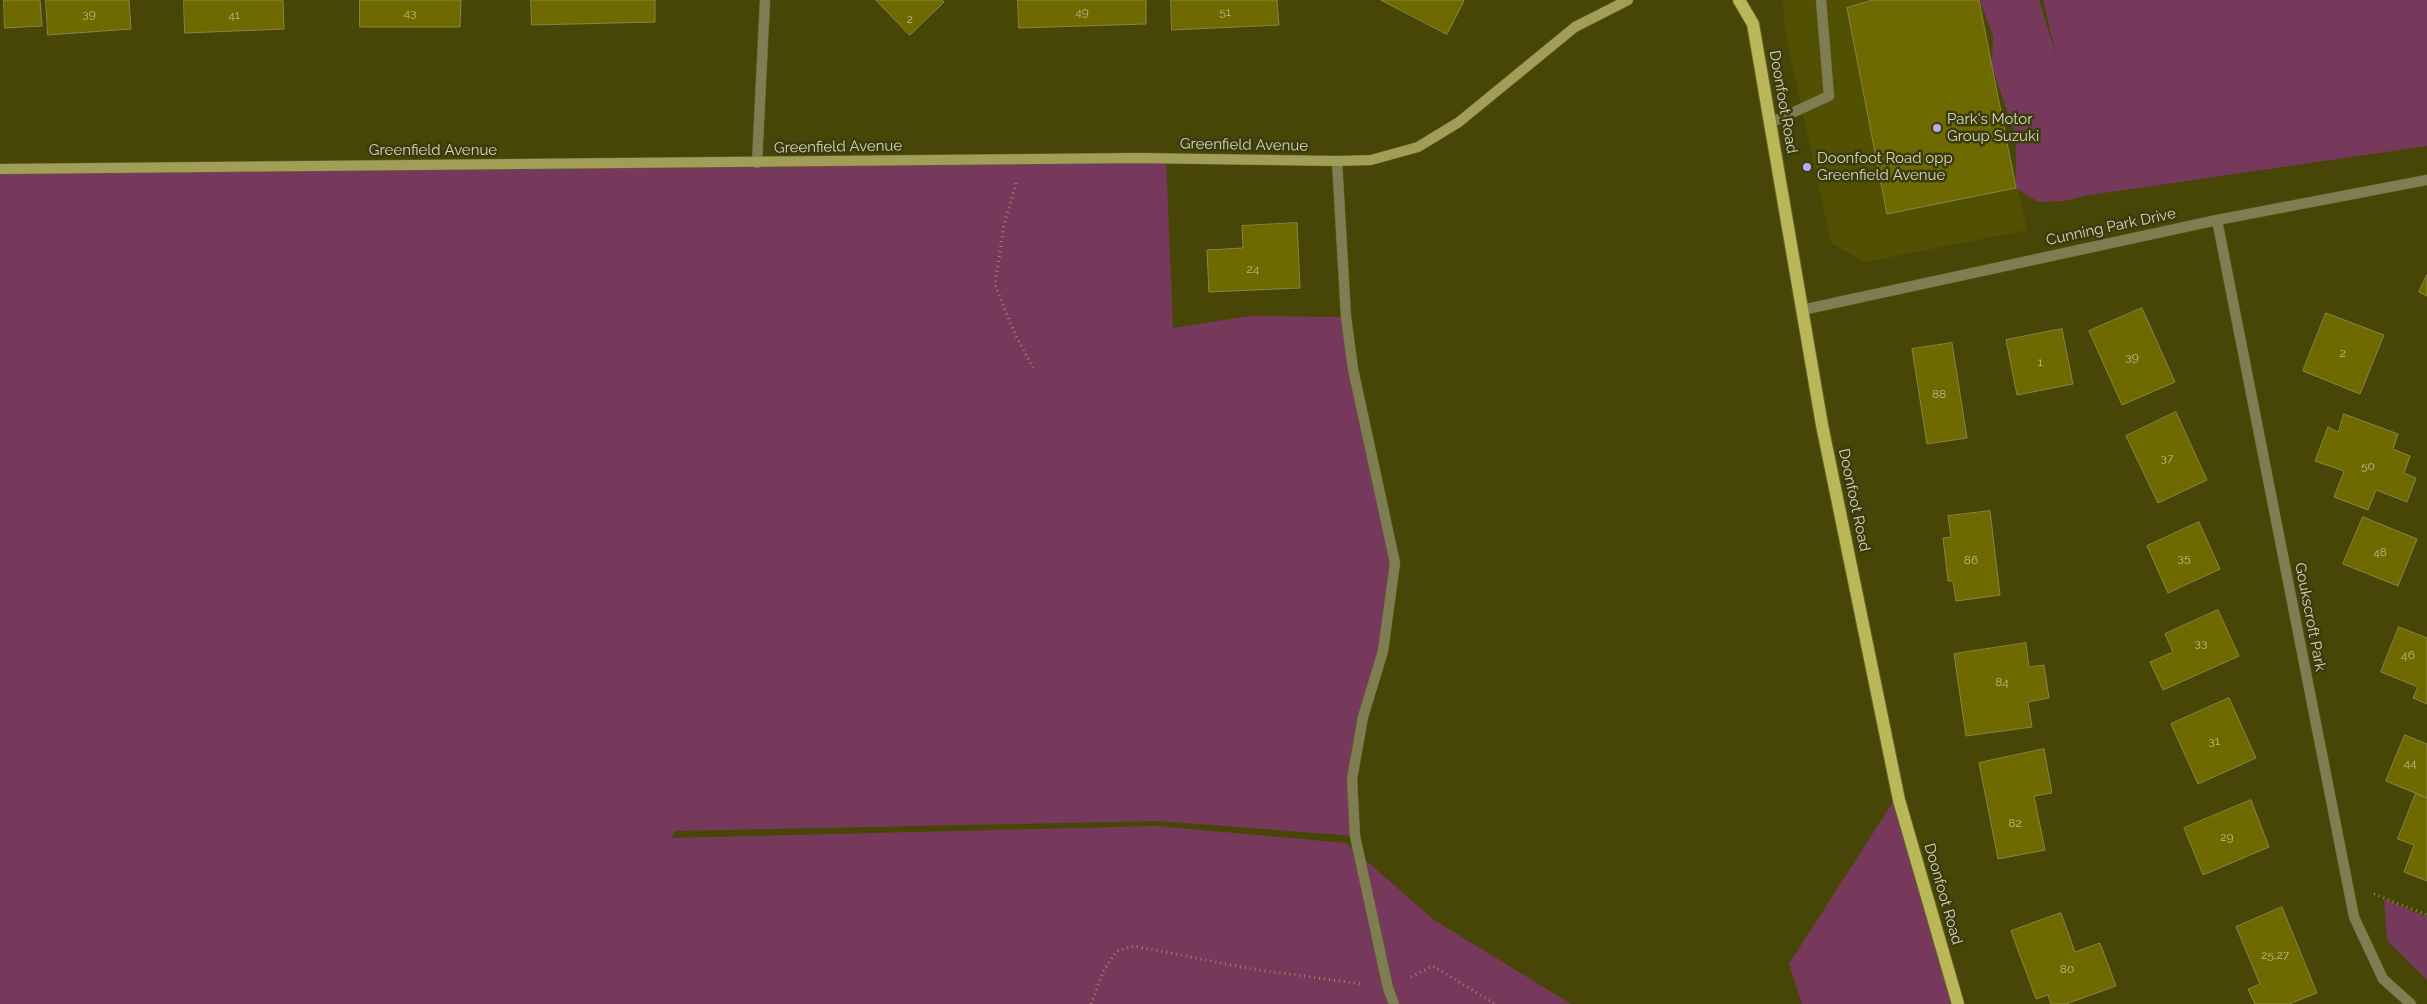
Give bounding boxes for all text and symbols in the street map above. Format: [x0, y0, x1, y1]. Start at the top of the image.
house number: 49 [1075, 5, 1089, 19]
house number: 51 [1219, 5, 1231, 19]
house number: 43 [404, 6, 416, 20]
house number: 39 [82, 7, 96, 21]
house number: 41 [228, 8, 240, 22]
house number: 2 [907, 12, 913, 26]
street label: Doonfoot Road [1765, 49, 1801, 155]
place label: Park's Motor Group Suzuki [1947, 110, 2039, 145]
marker: Park's Motor Group Suzuki [1931, 122, 1943, 134]
street label: Greenfield Avenue [1180, 135, 1308, 155]
street label: Greenfield Avenue [774, 137, 902, 157]
street label: Greenfield Avenue [369, 141, 497, 159]
place label: Doonfoot Road opp Greenfield Avenue [1817, 149, 1953, 184]
marker: Doonfoot Road opp Greenfield Avenue [1801, 161, 1813, 173]
street label: Cunning Park Drive [2045, 204, 2177, 250]
house number: 24 [1247, 262, 1259, 276]
house number: 2 [2340, 346, 2346, 360]
house number: 39 [2125, 350, 2139, 364]
house number: 1 [2037, 355, 2043, 369]
house number: 88 [1932, 387, 1946, 401]
street label: Doonfoot Road [1834, 447, 1874, 553]
house number: 37 [2161, 451, 2173, 465]
house number: 50 [2361, 459, 2375, 473]
house number: 48 [2373, 545, 2387, 559]
house number: 35 [2178, 551, 2190, 565]
house number: 86 [1964, 553, 1978, 567]
street label: Goukscroft Park [2291, 561, 2329, 673]
house number: 33 [2195, 636, 2207, 650]
house number: 46 [2401, 648, 2415, 662]
house number: 84 [1995, 675, 2009, 689]
house number: 31 [2208, 734, 2220, 748]
house number: 44 [2403, 756, 2417, 770]
house number: 82 [2008, 816, 2022, 830]
house number: 29 [2220, 830, 2234, 844]
street label: Doonfoot Road [1920, 841, 1966, 947]
house number: 25,27 [2261, 948, 2289, 962]
house number: 80 [2060, 962, 2074, 976]

